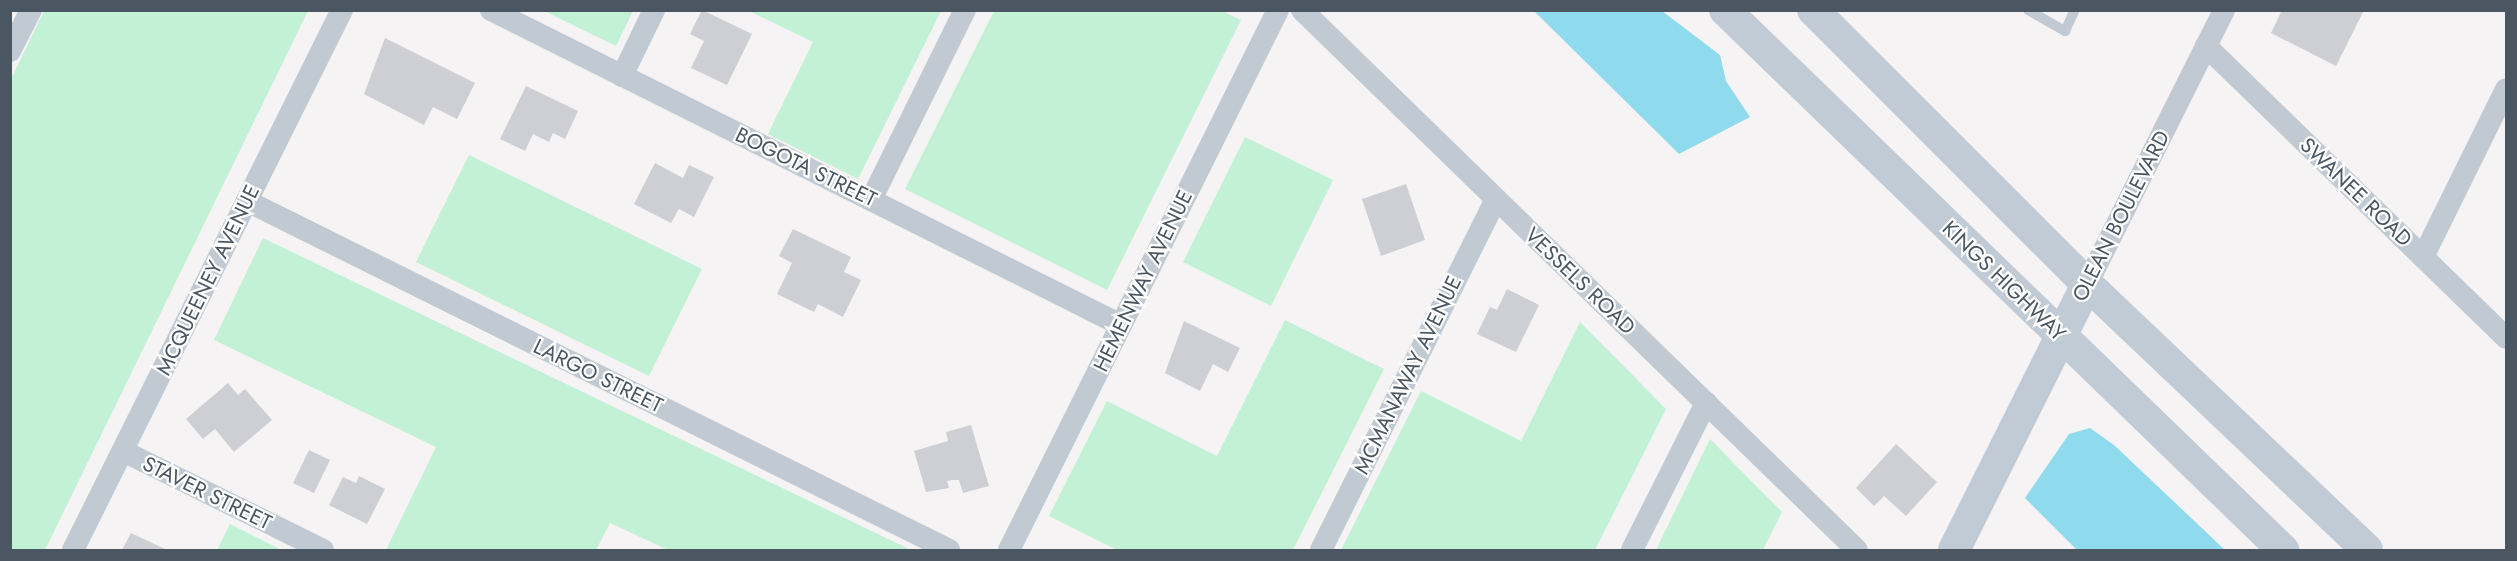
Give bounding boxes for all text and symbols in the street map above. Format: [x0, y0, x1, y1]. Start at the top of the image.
street label: BOGOTA STREET [731, 122, 881, 212]
street label: OLEAN BOULEVARD [2067, 126, 2175, 306]
street label: SWANEE ROAD [2295, 132, 2417, 252]
street label: MCQUEENEY AVENUE [151, 181, 265, 379]
street label: HEMENWAY AVENUE [1088, 186, 1198, 376]
street label: KINGS HIGHWAY [1937, 216, 2071, 346]
street label: VESSELS ROAD [1520, 222, 1640, 340]
street label: MCMANAWAY AVENUE [1349, 272, 1467, 478]
street label: LARGO STREET [529, 334, 667, 418]
street label: STAVER STREET [138, 451, 276, 535]

